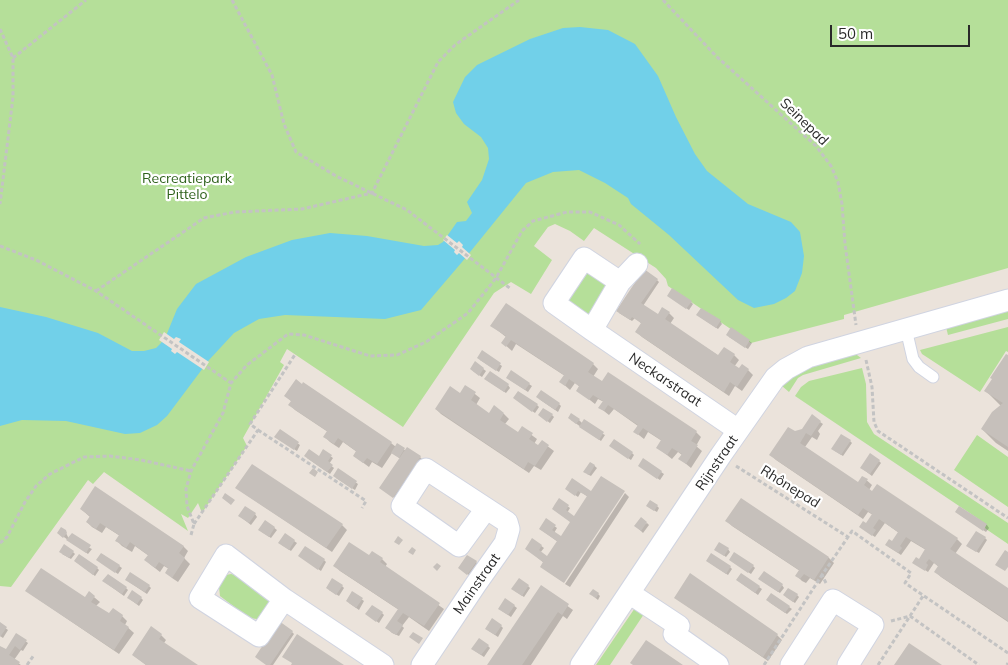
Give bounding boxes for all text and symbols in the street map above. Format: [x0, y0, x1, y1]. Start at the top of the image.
scale bar [833, 15, 973, 47]
text: 50 m [838, 24, 873, 43]
street label: Seinepad [776, 95, 832, 149]
park label: Recreatiepark Pittelo [142, 171, 232, 203]
street label: Neckarstraat [625, 350, 705, 410]
street label: Rijnstraat [692, 432, 742, 494]
street label: Rhônepad [757, 462, 823, 512]
street label: Mainstraat [450, 550, 504, 618]

